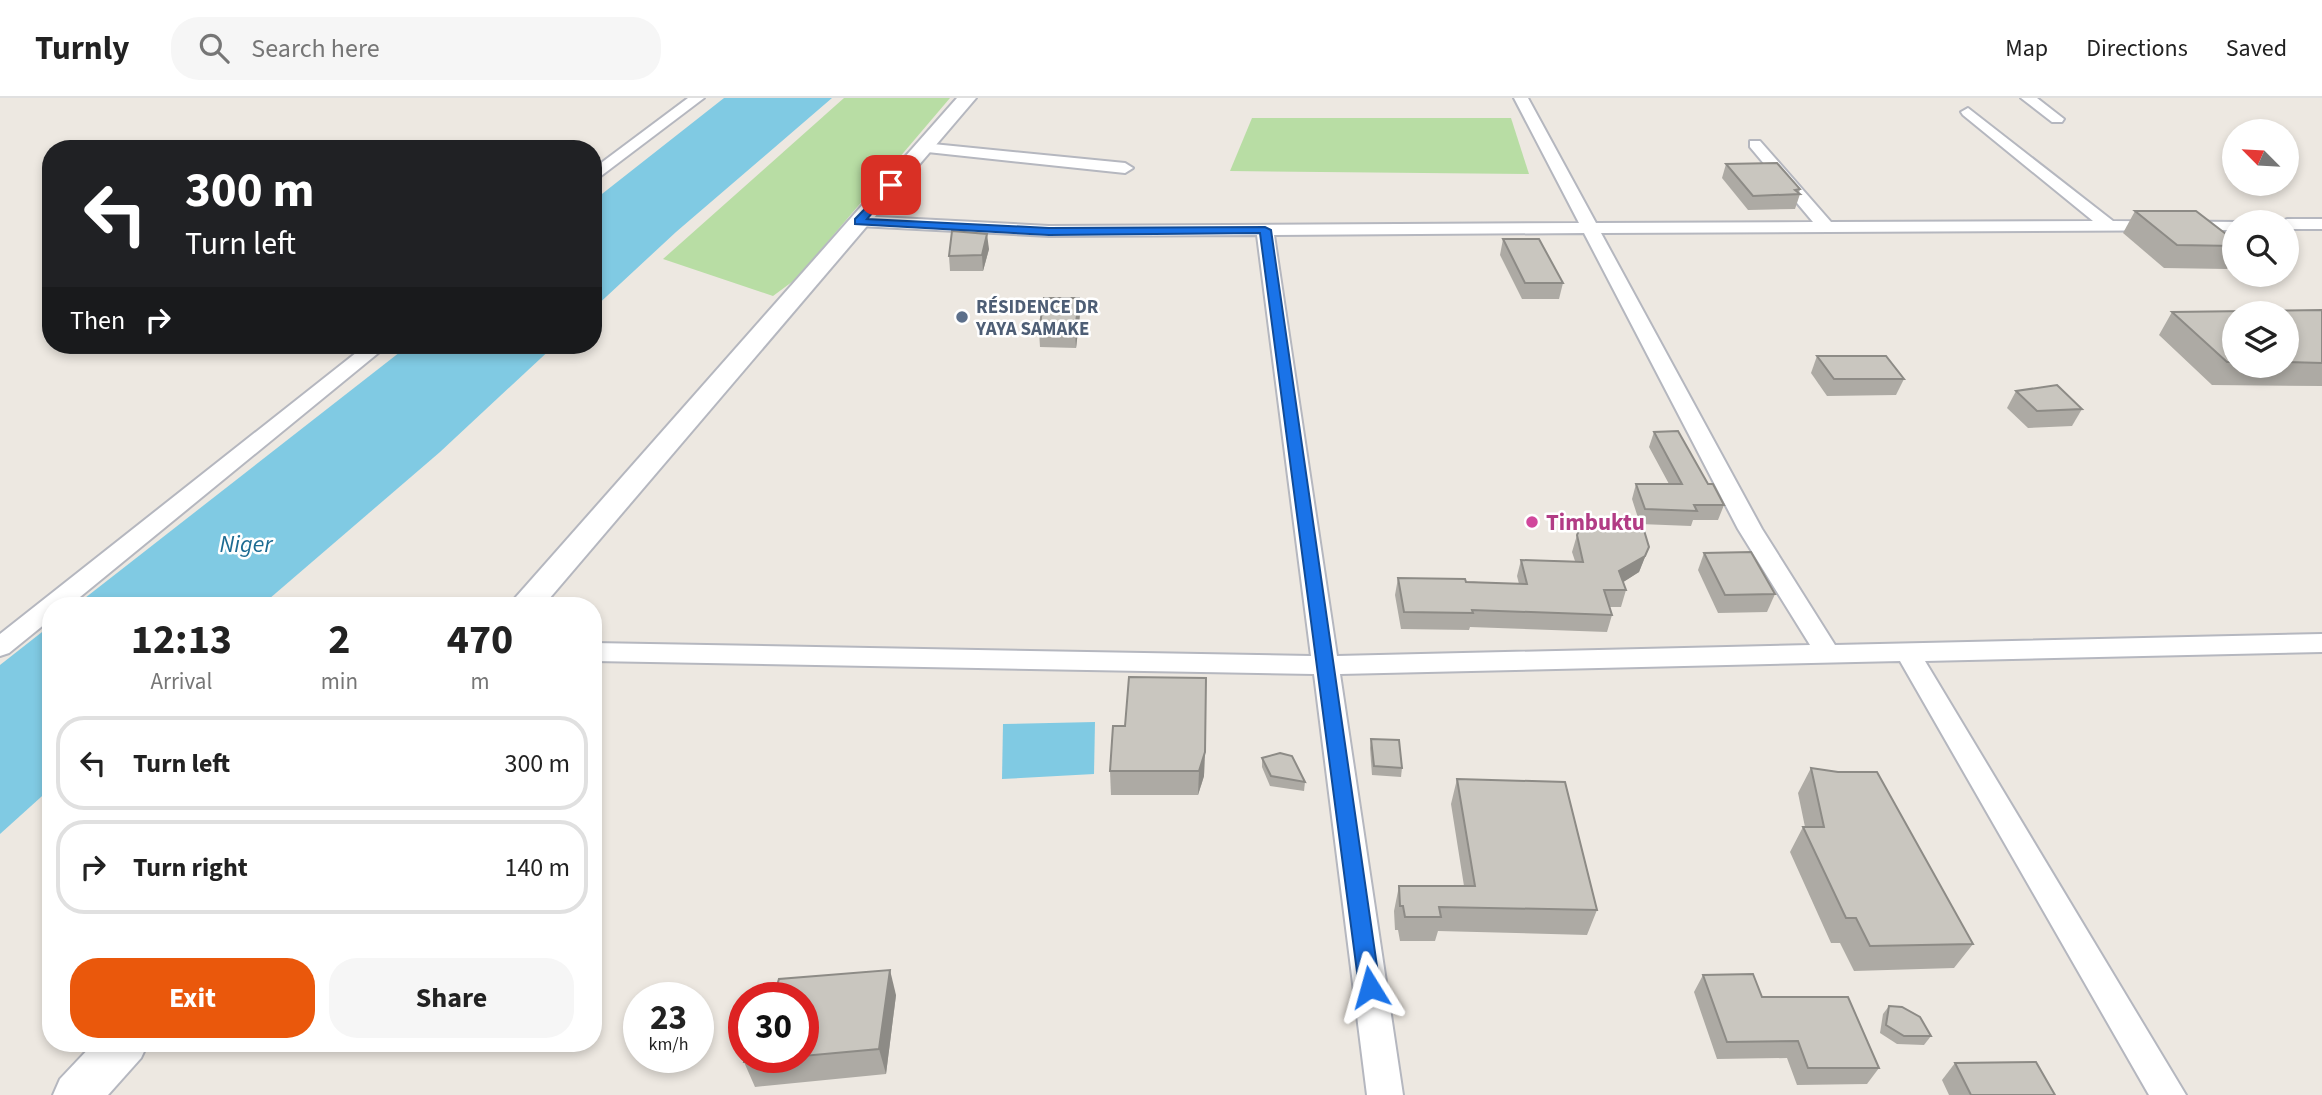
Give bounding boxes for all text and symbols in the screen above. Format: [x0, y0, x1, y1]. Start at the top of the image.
search box [171, 17, 661, 80]
text: Turnly [35, 25, 129, 72]
icon: search [195, 29, 233, 67]
text: Search here [251, 30, 380, 67]
text: Map [2005, 31, 2048, 66]
text: Directions [2086, 31, 2188, 66]
text: Saved [2226, 31, 2287, 66]
north arrow [2222, 119, 2300, 196]
map controls [2222, 119, 2299, 378]
pin [861, 155, 921, 215]
text: 300 m [185, 156, 314, 226]
icon: arrive [872, 166, 910, 204]
icon: left [70, 168, 161, 259]
button: search [2222, 210, 2299, 287]
text: Turn left [185, 221, 296, 267]
place label: RÉSIDENCE DR YAYA SAMAKE [975, 294, 1099, 343]
icon: right [139, 301, 177, 339]
button: layers [2222, 301, 2299, 378]
text: Then [70, 302, 125, 339]
marker: RÉSIDENCE DR YAYA SAMAKE [954, 309, 970, 325]
place label: Timbuktu [1546, 506, 1645, 539]
marker: Timbuktu [1524, 514, 1540, 530]
water label: Niger [220, 527, 274, 562]
text: 12:13 [131, 610, 232, 670]
text: 2 [328, 610, 350, 670]
text: 470 [447, 610, 513, 670]
text: Arrival [150, 665, 212, 698]
text: min [321, 665, 358, 698]
text: m [470, 665, 490, 698]
icon: left [74, 744, 112, 782]
text: Turn left [133, 745, 230, 782]
text: 300 m [504, 745, 570, 782]
icon: right [74, 848, 112, 886]
text: Turn right [133, 849, 248, 886]
text: 140 m [504, 849, 570, 886]
position arrow [1333, 950, 1407, 1024]
button: Exit [70, 958, 315, 1038]
button: Share [329, 958, 574, 1038]
speed limit sign: 30 [728, 982, 819, 1073]
text: 23 [650, 993, 687, 1043]
text: km/h [649, 1032, 688, 1057]

